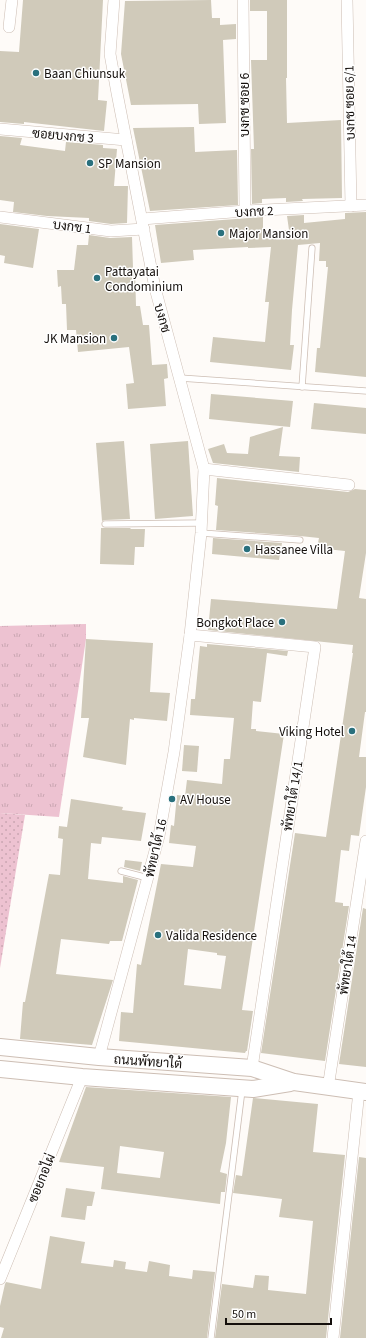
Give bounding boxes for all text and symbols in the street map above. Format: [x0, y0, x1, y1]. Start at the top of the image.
place label: Baan Chiunsuk [44, 65, 126, 83]
street label: บงกช ซอย 6/1 [340, 65, 360, 141]
marker: Baan Chiunsuk [31, 68, 41, 78]
street label: บงกช ซอย 6 [236, 73, 254, 137]
street label: ซอยบงกช 3 [31, 124, 94, 148]
place label: SP Mansion [98, 155, 161, 173]
marker: SP Mansion [85, 158, 95, 168]
street label: บงกช 2 [234, 202, 274, 222]
street label: บงกช 1 [52, 216, 92, 238]
place label: Major Mansion [229, 225, 308, 243]
marker: Major Mansion [216, 228, 226, 238]
place label: Pattayatai Condominium [105, 263, 183, 296]
marker: Pattayatai Condominium [92, 273, 102, 283]
street label: บงกช [149, 302, 175, 335]
place label: JK Mansion [44, 330, 106, 348]
marker: JK Mansion [109, 333, 119, 343]
place label: Hassanee Villa [255, 541, 333, 559]
marker: Hassanee Villa [242, 544, 252, 554]
place label: Bongkot Place [196, 614, 274, 632]
marker: Bongkot Place [277, 617, 287, 627]
place label: Viking Hotel [279, 723, 344, 741]
marker: Viking Hotel [347, 726, 357, 736]
street label: พัทยาใต้ 14/1 [278, 760, 307, 833]
place label: AV House [180, 791, 231, 809]
marker: AV House [167, 794, 177, 804]
street label: พัทยาใต้ 16 [139, 817, 171, 879]
place label: Valida Residence [166, 927, 257, 945]
marker: Valida Residence [153, 930, 163, 940]
street label: พัทยาใต้ 14 [333, 933, 362, 996]
street label: ถนนพัทยาใต้ [113, 1050, 184, 1073]
street label: ซอยกอไผ่ [24, 1151, 60, 1206]
scale bar [226, 1300, 331, 1326]
text: 50 m [232, 1306, 256, 1323]

